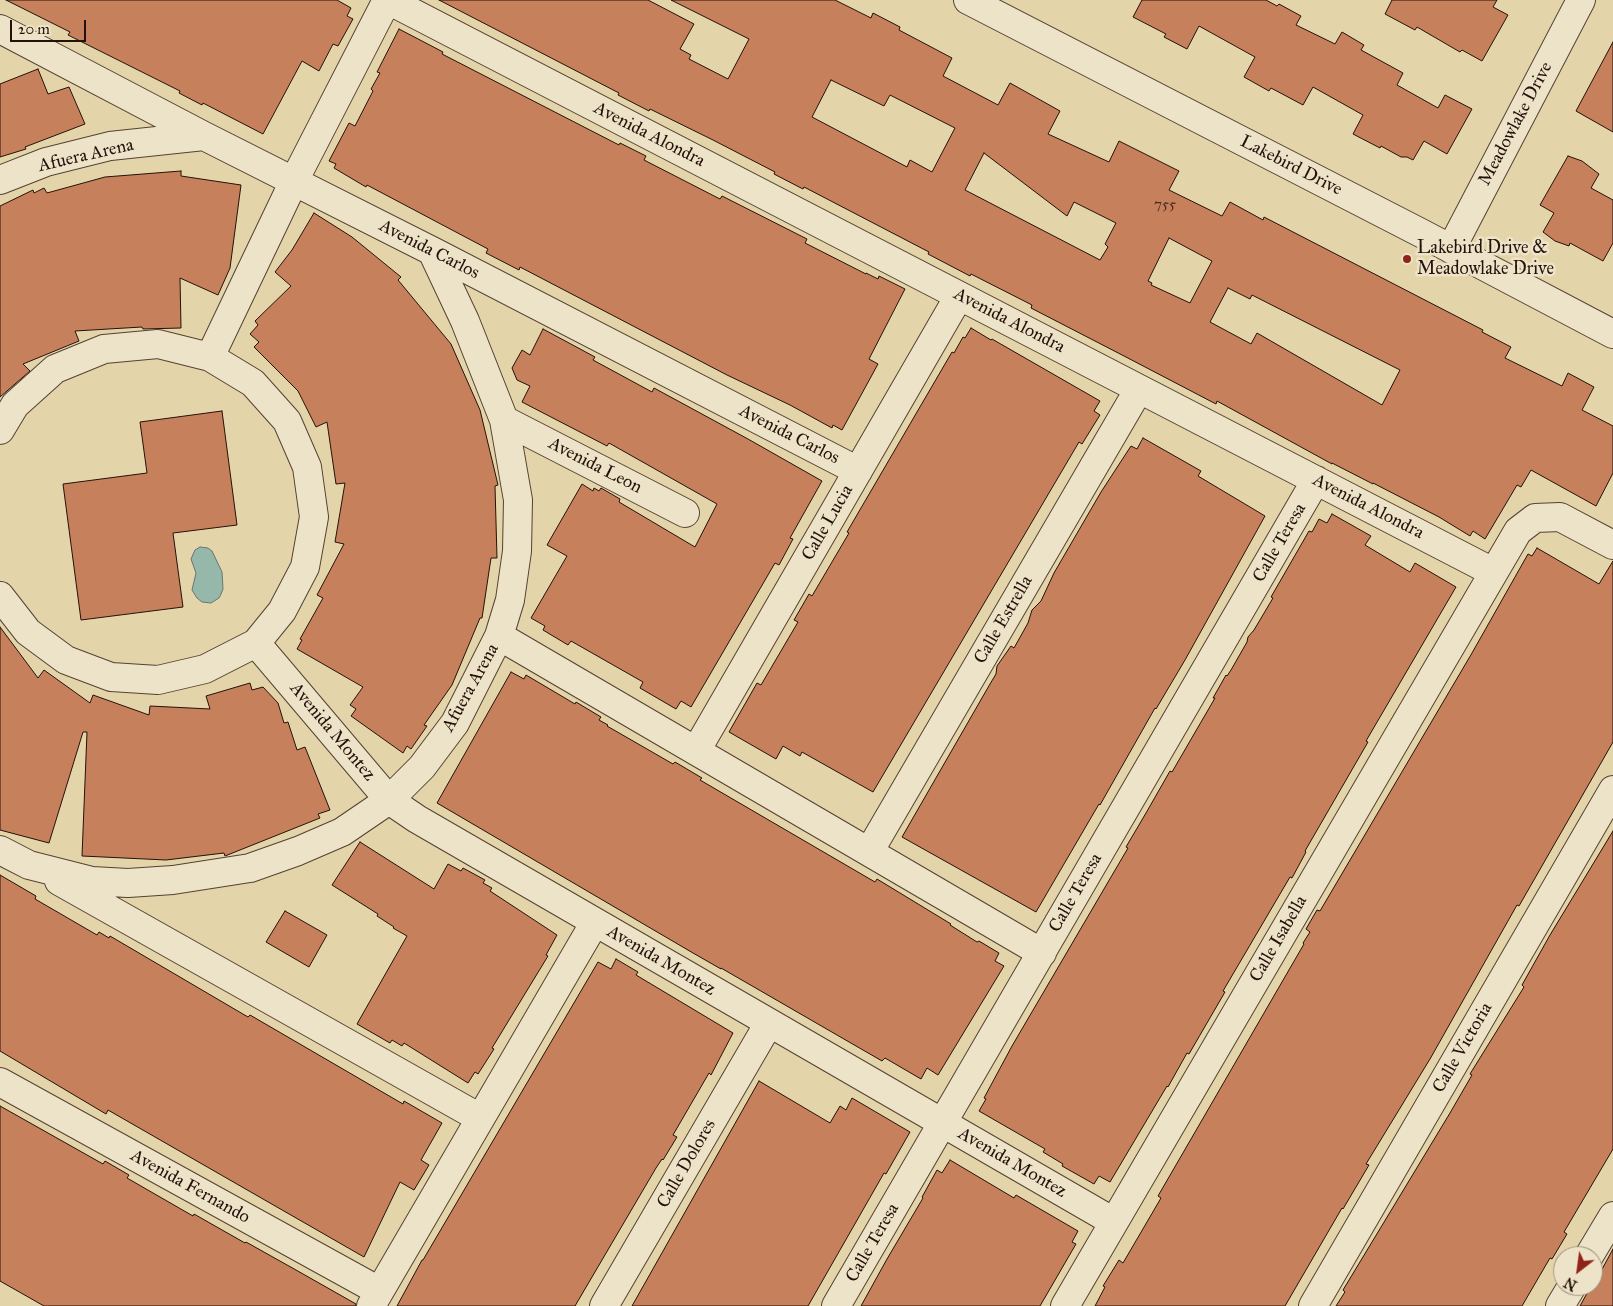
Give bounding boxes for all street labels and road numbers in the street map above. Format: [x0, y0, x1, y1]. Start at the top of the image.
street label: Meadowlake Drive [1474, 58, 1558, 190]
street label: Avenida Alondra [590, 98, 708, 172]
street label: Lakebird Drive [1236, 131, 1346, 201]
street label: Afuera Arena [36, 135, 136, 177]
street label: Avenida Carlos [375, 216, 483, 284]
street label: Avenida Alondra [950, 284, 1068, 358]
street label: Avenida Carlos [735, 401, 843, 469]
street label: Avenida Leon [545, 433, 645, 499]
street label: Avenida Alondra [1309, 470, 1427, 544]
street label: Calle Lucia [798, 481, 858, 565]
street label: Calle Teresa [1249, 500, 1311, 586]
street label: Calle Estrella [970, 572, 1038, 668]
street label: Afuera Arena [438, 640, 504, 736]
street label: Avenida Montez [285, 678, 379, 786]
street label: Calle Teresa [1045, 850, 1107, 936]
street label: Calle Isabella [1246, 892, 1312, 986]
street label: Avenida Montez [603, 921, 719, 1001]
street label: Calle Victoria [1428, 999, 1498, 1097]
street label: Calle Dolores [653, 1116, 721, 1212]
street label: Avenida Montez [954, 1123, 1070, 1203]
street label: Avenida Fernando [126, 1145, 254, 1229]
street label: Calle Teresa [842, 1200, 904, 1286]

